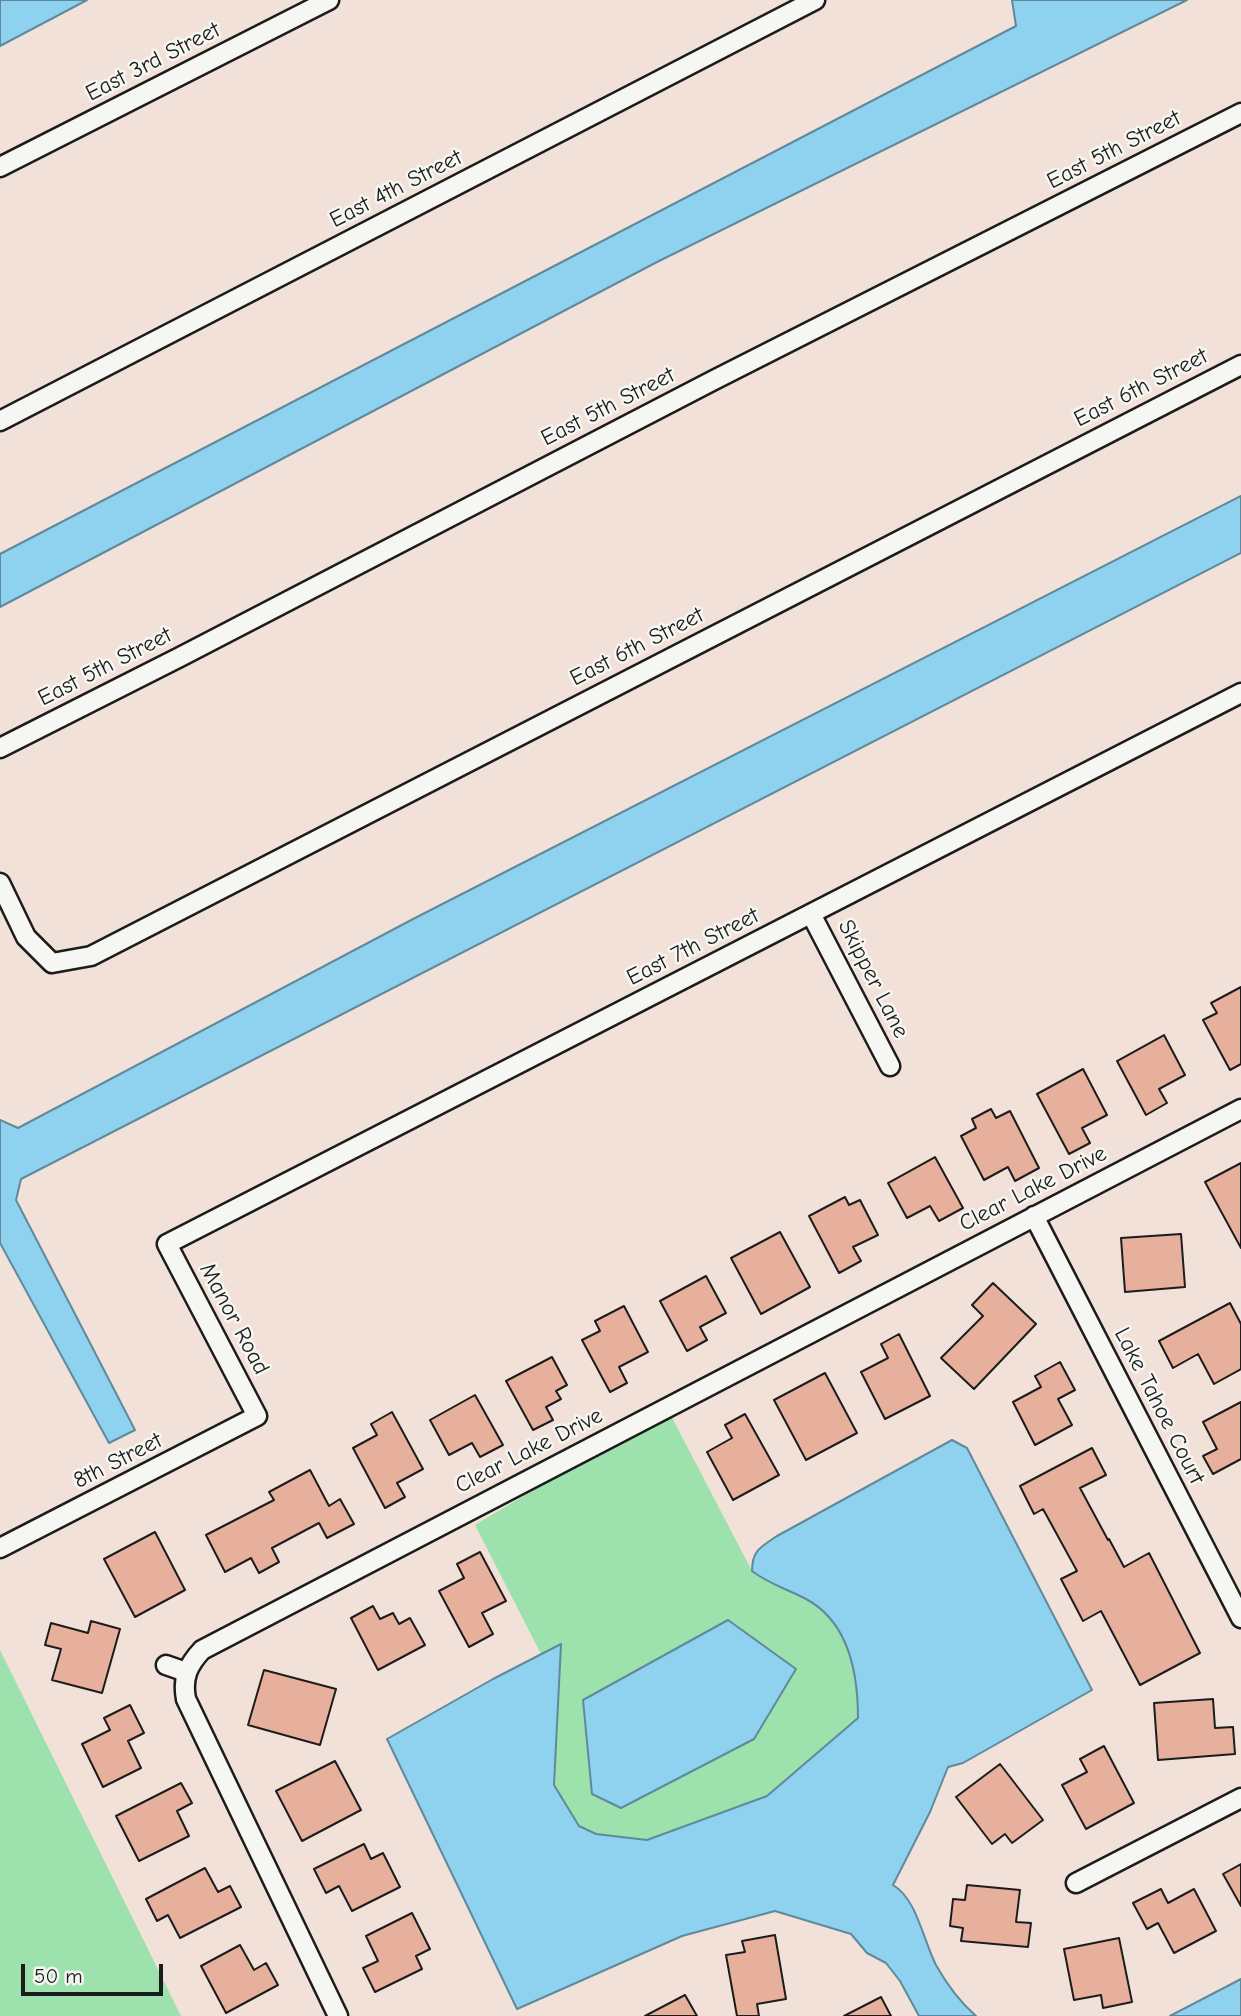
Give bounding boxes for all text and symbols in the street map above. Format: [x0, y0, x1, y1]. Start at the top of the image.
street label: East 3rd Street [81, 16, 225, 108]
street label: East 5th Street [1043, 105, 1185, 195]
street label: East 4th Street [325, 144, 467, 234]
street label: East 6th Street [1070, 343, 1212, 433]
street label: East 5th Street [537, 362, 679, 452]
street label: East 6th Street [566, 602, 708, 692]
street label: East 5th Street [34, 622, 176, 712]
street label: East 7th Street [622, 902, 764, 992]
street label: Skipper Lane [831, 915, 915, 1043]
street label: Clear Lake Drive [955, 1140, 1111, 1238]
street label: Manor Road [193, 1258, 275, 1380]
street label: Lake Tahoe Court [1108, 1323, 1210, 1489]
street label: Clear Lake Drive [451, 1402, 607, 1500]
street label: 8th Street [69, 1427, 167, 1495]
scale bar [24, 1950, 166, 1994]
text: 50 m [34, 1964, 83, 1988]

